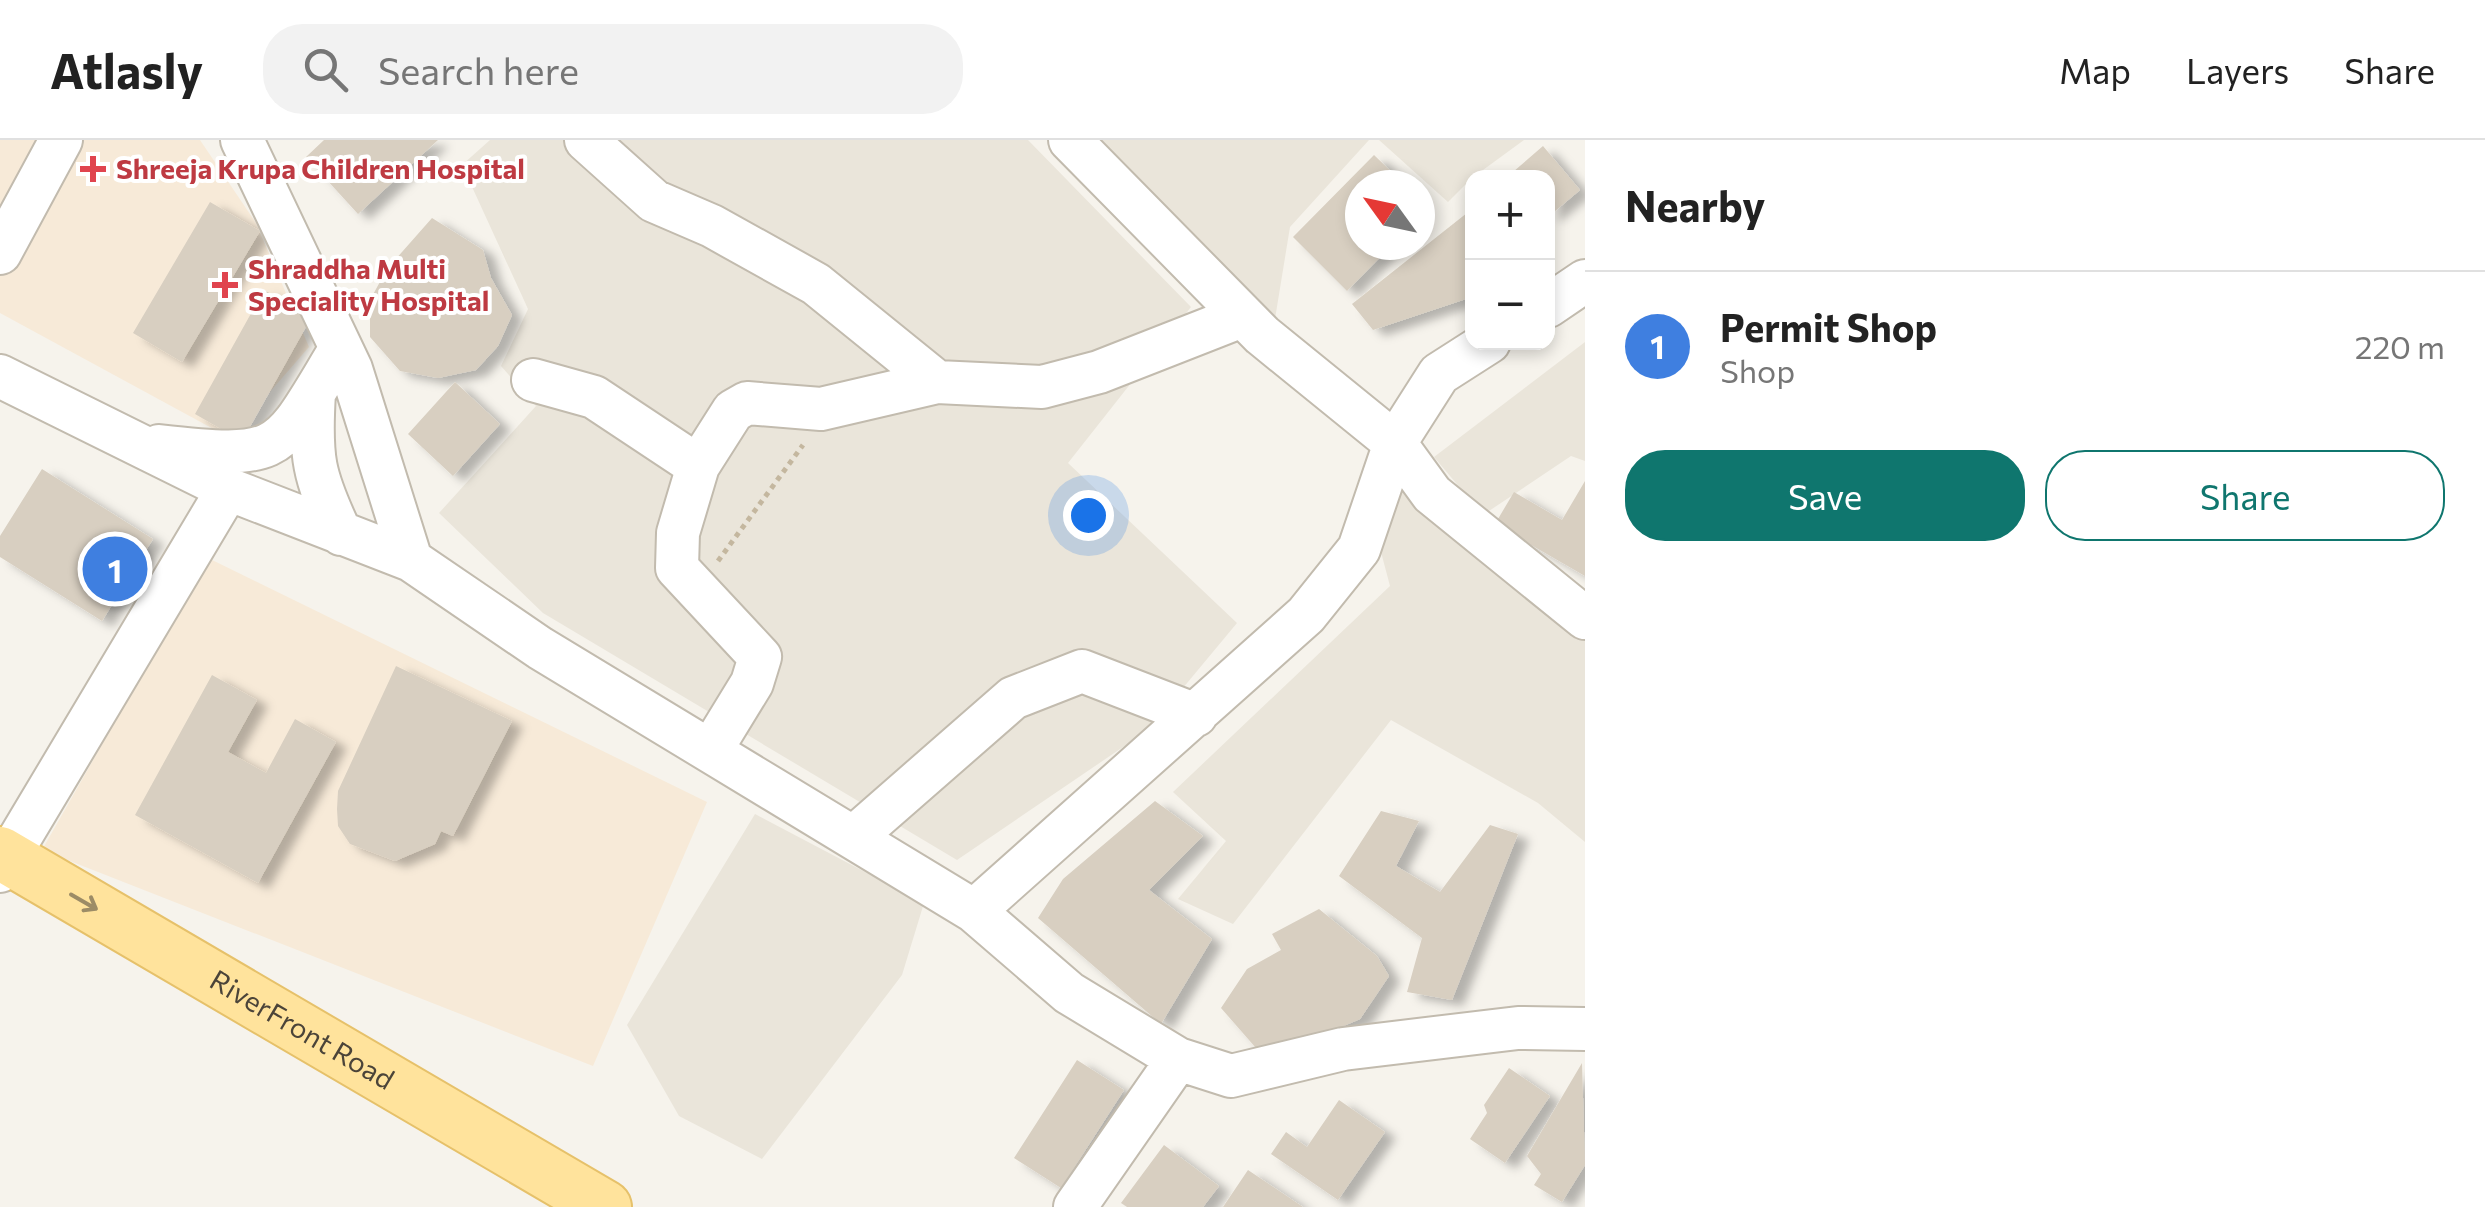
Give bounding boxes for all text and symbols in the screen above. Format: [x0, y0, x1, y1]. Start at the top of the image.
search box [263, 24, 963, 114]
text: Atlasly [50, 40, 203, 99]
icon: search [298, 42, 353, 97]
text: Search here [378, 46, 579, 93]
text: Map [2059, 48, 2131, 91]
text: Layers [2186, 48, 2289, 91]
text: Share [2344, 48, 2435, 91]
place label: Shreeja Krupa Children Hospital [116, 151, 525, 185]
marker: Shreeja Krupa Children Hospital [80, 156, 106, 182]
north arrow [1345, 170, 1435, 260]
map controls [1465, 170, 1555, 350]
button: + [1465, 170, 1555, 260]
text: Nearby [1625, 179, 1765, 231]
place label: Shraddha Multi Speciality Hospital [248, 251, 489, 317]
button: − [1465, 260, 1555, 350]
marker: Shraddha Multi Speciality Hospital [212, 272, 238, 298]
text: Permit Shop [1720, 303, 1937, 350]
text: 1 [1650, 326, 1665, 366]
text: 220 m [2355, 326, 2445, 366]
text: Shop [1720, 350, 1795, 390]
button: Save [1625, 450, 2025, 541]
button: Share [2045, 450, 2445, 541]
your location [1063, 490, 1114, 541]
pin: 1 [82, 532, 148, 606]
one-way arrow [69, 892, 98, 912]
street label: RiverFront Road [205, 962, 401, 1096]

